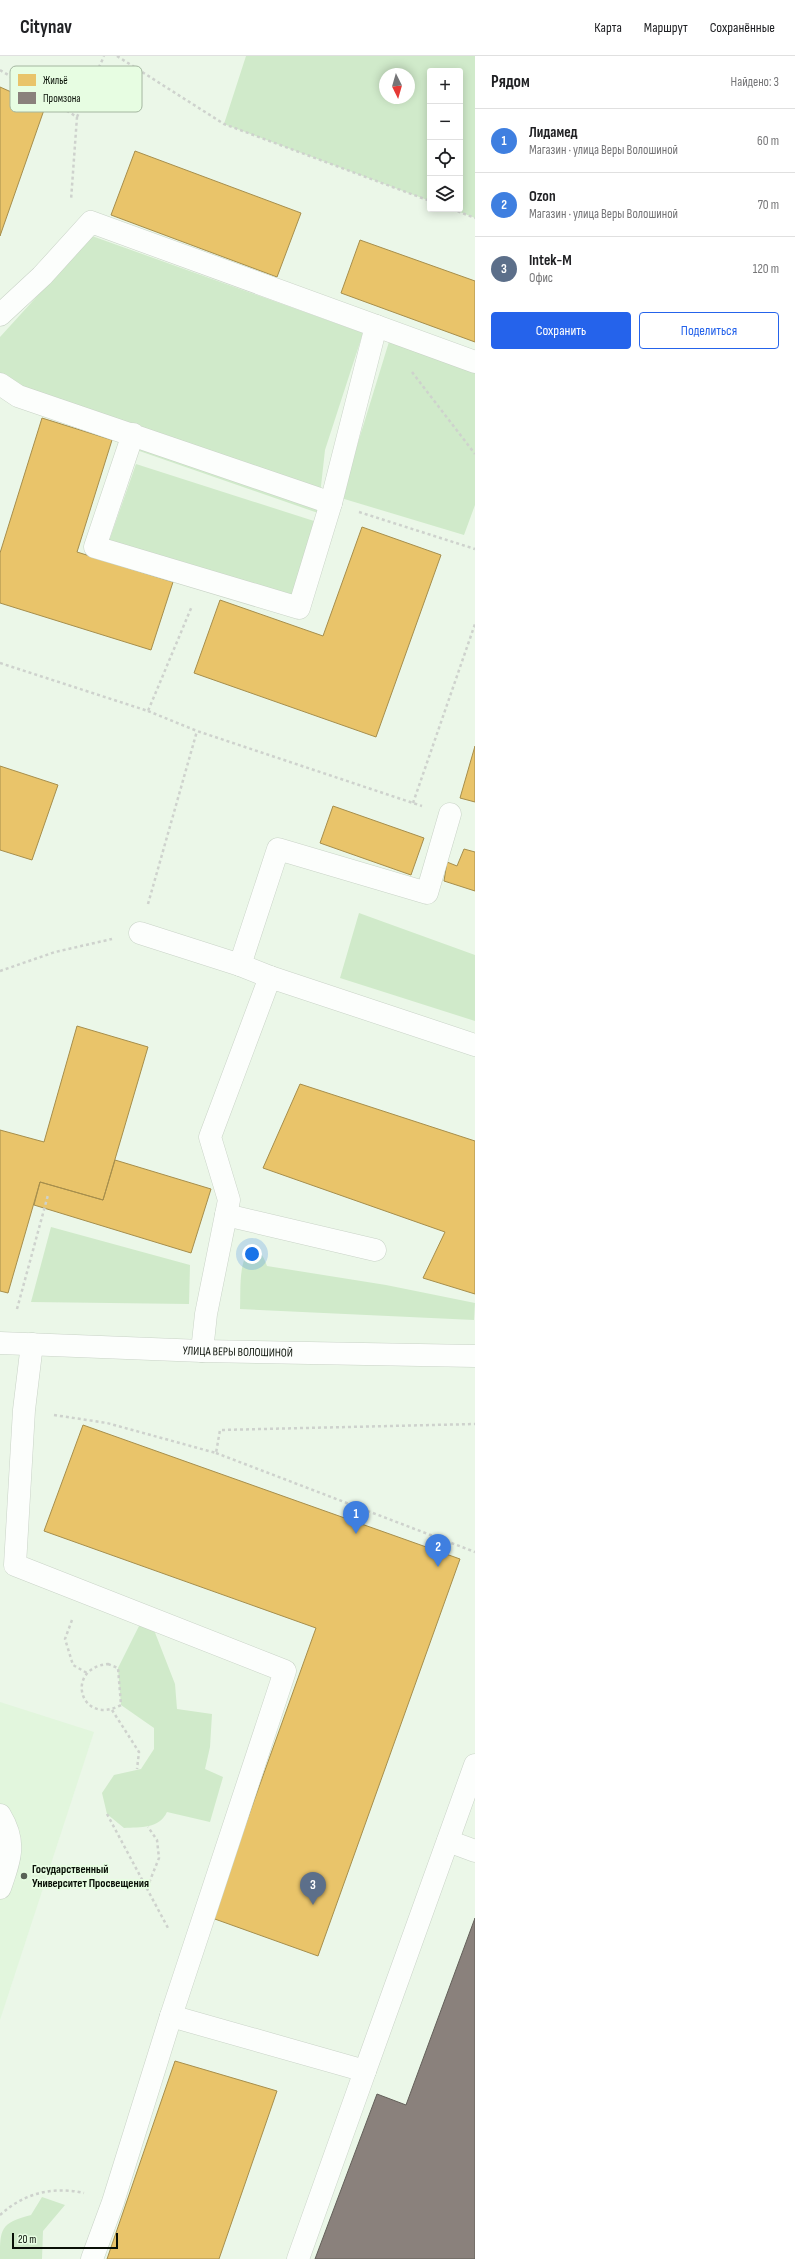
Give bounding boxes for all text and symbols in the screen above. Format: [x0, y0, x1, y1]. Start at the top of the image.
text: Citynav [20, 16, 72, 39]
text: Карта [594, 19, 622, 36]
text: Маршрут [644, 19, 688, 36]
text: Сохранённые [710, 19, 775, 36]
legend [10, 66, 142, 112]
north arrow [379, 68, 415, 104]
map controls [427, 68, 463, 212]
button: + [427, 68, 463, 104]
text: Рядом [491, 72, 530, 92]
text: Жильё [43, 74, 68, 87]
text: Найдено: 3 [731, 74, 779, 90]
text: Промзона [43, 92, 81, 105]
button: − [427, 104, 463, 140]
text: Лидамед [529, 123, 578, 142]
text: 1 [501, 133, 507, 149]
text: 60 m [757, 133, 779, 149]
button: locate [427, 140, 463, 176]
text: Магазин · улица Веры Волошиной [529, 142, 678, 158]
button: layers [427, 176, 463, 212]
text: Ozon [529, 187, 556, 206]
text: 2 [501, 197, 507, 213]
text: 70 m [758, 197, 779, 213]
text: Магазин · улица Веры Волошиной [529, 206, 678, 222]
text: Intek-M [529, 251, 572, 270]
text: 3 [501, 261, 507, 277]
text: 120 m [753, 261, 779, 277]
text: Офис [529, 270, 553, 286]
button: Сохранить [491, 312, 631, 349]
button: Поделиться [639, 312, 779, 349]
your location [242, 1244, 262, 1264]
street label: УЛИЦА ВЕРЫ ВОЛОШИНОЙ [182, 1343, 293, 1361]
pin: 1 [343, 1501, 369, 1534]
pin: 2 [425, 1534, 451, 1567]
place label: Государственный Университет Просвещения [32, 1862, 149, 1891]
marker: Государственный Университет Просвещения [19, 1871, 29, 1881]
pin: 3 [300, 1872, 326, 1905]
scale bar [12, 2231, 118, 2250]
text: 20 m [18, 2233, 36, 2246]

